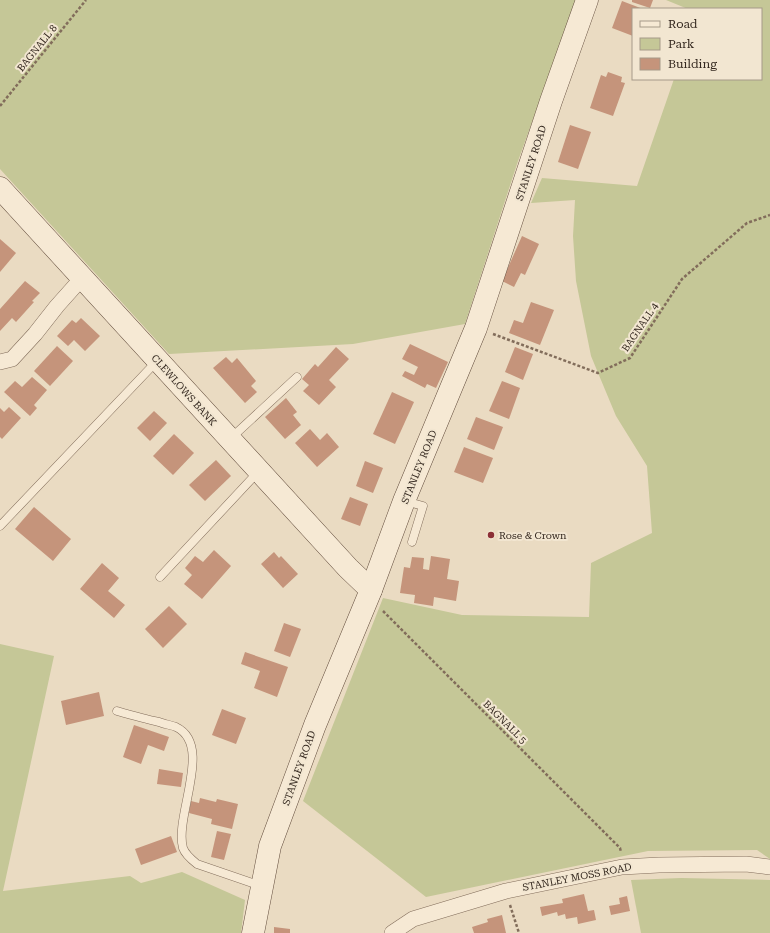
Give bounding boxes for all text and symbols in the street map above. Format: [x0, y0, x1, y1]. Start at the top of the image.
legend [632, 8, 762, 80]
text: Road [668, 17, 698, 31]
street label: BAGNALL 8 [15, 22, 59, 73]
text: Park [668, 37, 695, 51]
text: Building [668, 57, 717, 71]
street label: STANLEY ROAD [514, 124, 548, 202]
street label: BAGNALL 4 [620, 300, 661, 354]
street label: CLEWLOWS BANK [149, 352, 219, 428]
street label: STANLEY ROAD [399, 428, 439, 506]
marker: Rose & Crown [486, 530, 496, 540]
place label: Rose & Crown [499, 530, 567, 541]
street label: BAGNALL 5 [481, 698, 529, 746]
street label: STANLEY ROAD [280, 729, 318, 807]
street label: STANLEY MOSS ROAD [522, 861, 633, 893]

